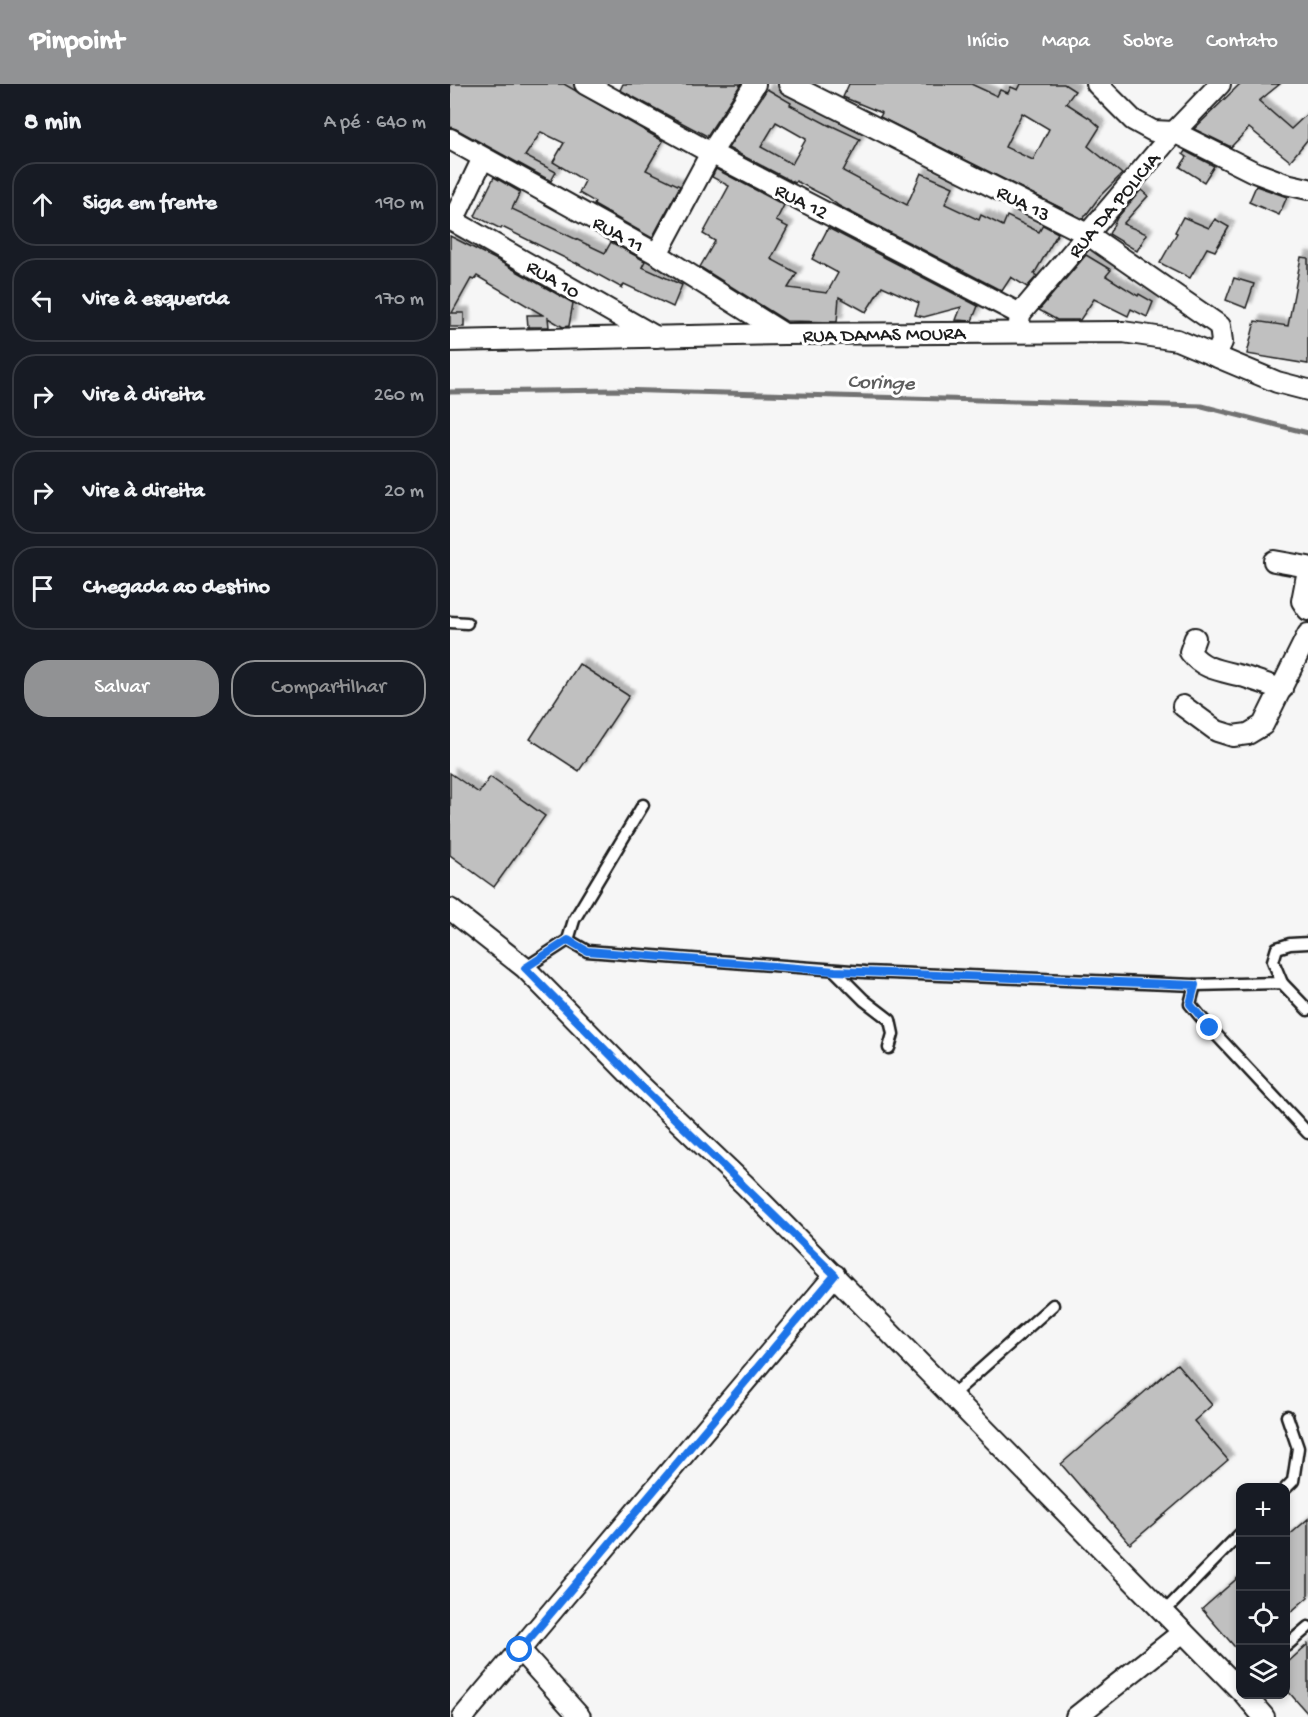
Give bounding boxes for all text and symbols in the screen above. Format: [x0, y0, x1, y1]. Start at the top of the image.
text: Pinpoint [30, 26, 124, 59]
text: Início [967, 30, 1009, 55]
text: Mapa [1042, 30, 1090, 55]
text: Sobre [1123, 30, 1173, 55]
text: Contato [1206, 30, 1278, 55]
text: 8 min [24, 108, 81, 139]
text: A pé · 640 m [324, 112, 426, 135]
street label: RUA DA POLICIA [1065, 148, 1167, 264]
street label: RUA 12 [770, 180, 831, 226]
street label: RUA 13 [992, 182, 1053, 228]
icon: ahead [26, 188, 59, 221]
text: Siga em frente [83, 191, 217, 217]
text: 190 m [376, 193, 424, 216]
street label: RUA 11 [588, 213, 647, 259]
street label: RUA 10 [521, 257, 583, 305]
icon: left [26, 284, 59, 317]
text: Vire à esquerda [83, 287, 229, 313]
text: 170 m [375, 289, 424, 312]
street label: RUA DAMAS MOURA [802, 324, 967, 349]
water label: Coringe [847, 371, 916, 398]
icon: right [26, 380, 59, 413]
text: Vire à direita [83, 383, 205, 409]
text: 260 m [374, 385, 424, 408]
icon: right [26, 476, 59, 509]
text: Vire à direita [83, 479, 205, 505]
text: 20 m [384, 481, 424, 504]
icon: arrive [26, 572, 59, 605]
text: Chegada ao destino [83, 575, 270, 601]
button: Salvar [24, 660, 219, 717]
button: Compartilhar [231, 660, 426, 717]
route end [1196, 1014, 1222, 1040]
map controls [1236, 1483, 1290, 1699]
button: + [1236, 1483, 1290, 1537]
button: − [1236, 1537, 1290, 1591]
button: locate [1236, 1591, 1290, 1645]
route start [506, 1636, 532, 1662]
button: layers [1236, 1645, 1290, 1699]

